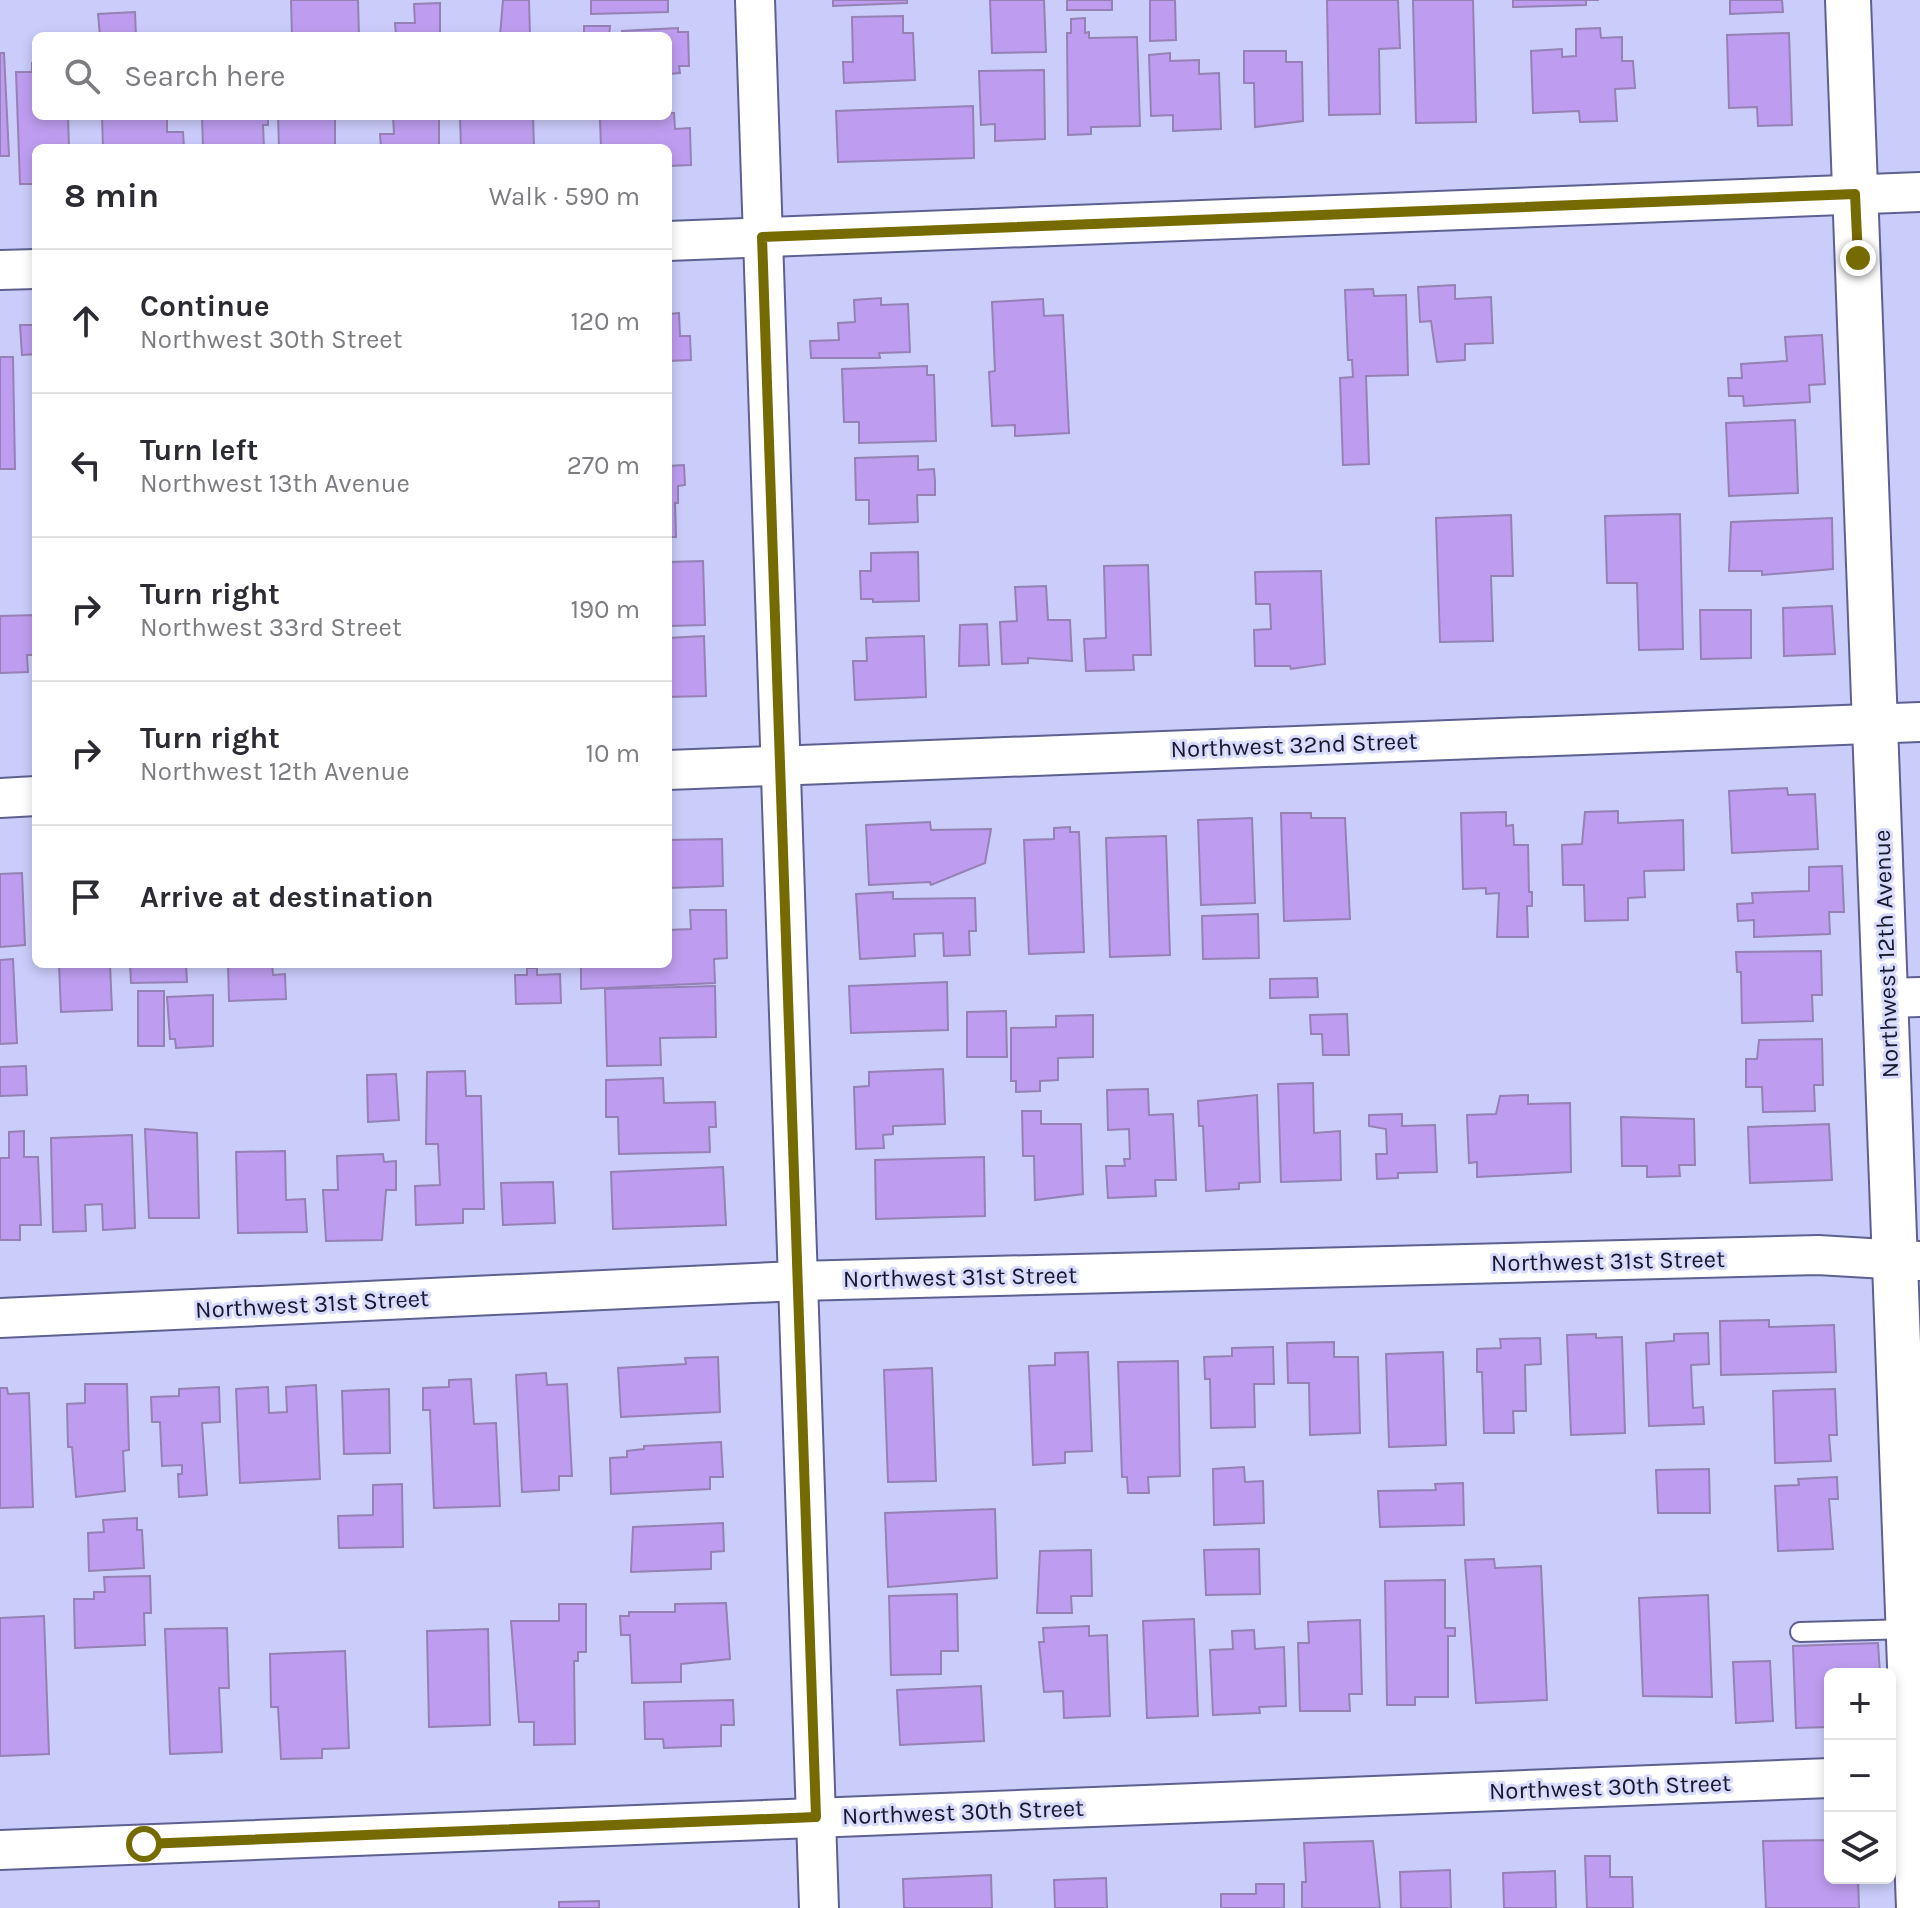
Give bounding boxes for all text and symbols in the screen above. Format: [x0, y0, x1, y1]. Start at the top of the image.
search box [32, 32, 672, 120]
icon: search [60, 54, 104, 98]
text: Search here [124, 58, 285, 94]
text: 8 min [64, 176, 159, 216]
text: Walk · 590 m [489, 181, 640, 212]
route end [1840, 240, 1876, 276]
text: Continue [140, 288, 270, 324]
icon: ahead [64, 299, 108, 343]
text: 120 m [570, 306, 640, 337]
text: Northwest 30th Street [140, 324, 402, 355]
text: Turn left [140, 432, 258, 468]
icon: left [64, 443, 108, 487]
text: 270 m [567, 450, 640, 481]
text: Northwest 13th Avenue [140, 468, 410, 499]
text: Turn right [140, 576, 280, 612]
icon: right [64, 587, 108, 631]
text: 190 m [570, 594, 640, 625]
text: Northwest 33rd Street [140, 612, 402, 643]
text: Turn right [140, 720, 280, 756]
street label: Northwest 32nd Street [1170, 727, 1418, 763]
icon: right [64, 731, 108, 775]
text: 10 m [585, 738, 640, 769]
text: Northwest 12th Avenue [140, 756, 410, 787]
street label: Northwest 12th Avenue [1868, 829, 1904, 1079]
icon: arrive [64, 875, 108, 919]
text: Arrive at destination [140, 879, 434, 915]
street label: Northwest 31st Street [1491, 1245, 1725, 1277]
street label: Northwest 31st Street [843, 1261, 1077, 1293]
street label: Northwest 31st Street [194, 1284, 430, 1324]
map controls [1824, 1668, 1896, 1884]
button: + [1824, 1668, 1896, 1740]
button: − [1824, 1740, 1896, 1812]
street label: Northwest 30th Street [1488, 1769, 1732, 1805]
street label: Northwest 30th Street [841, 1794, 1085, 1830]
button: layers [1824, 1812, 1896, 1884]
route start [126, 1826, 162, 1862]

